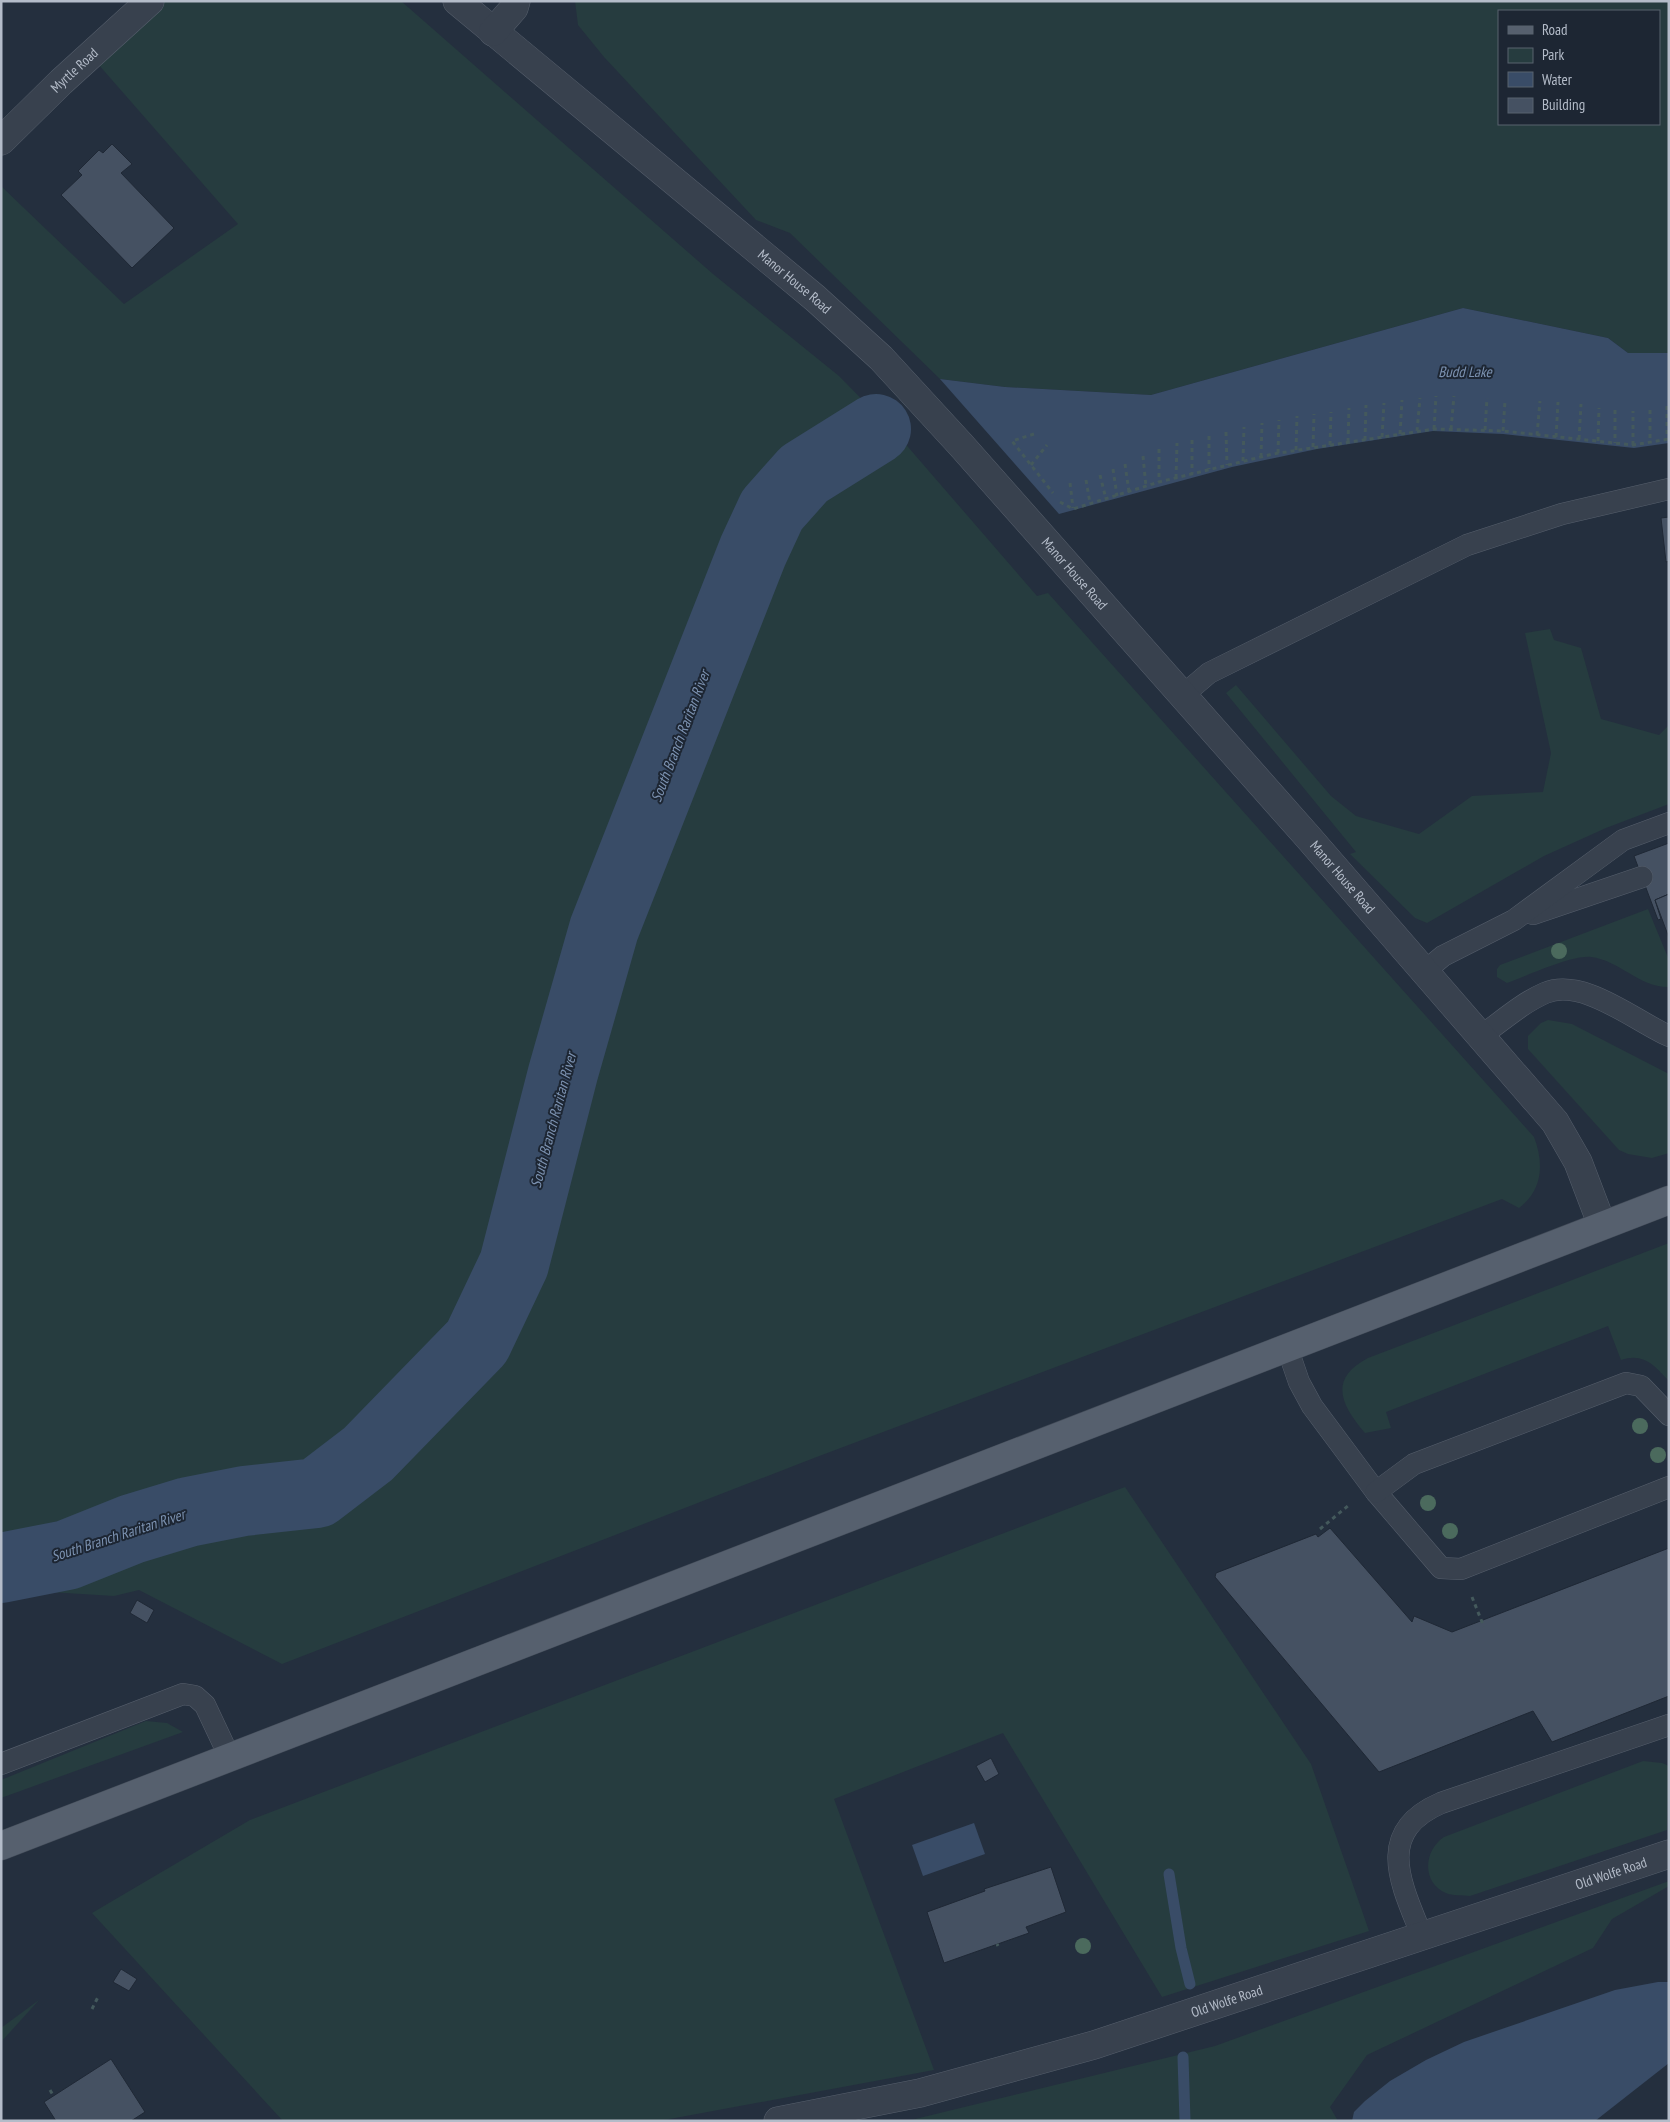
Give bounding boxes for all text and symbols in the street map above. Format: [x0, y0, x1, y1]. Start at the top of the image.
legend [1498, 10, 1660, 125]
text: Road [1542, 20, 1568, 39]
street label: Myrtle Road [47, 44, 102, 96]
text: Park [1542, 45, 1564, 64]
text: Water [1542, 70, 1573, 89]
text: Building [1542, 95, 1585, 114]
street label: Manor House Road [754, 245, 835, 318]
water label: Budd Lake [1438, 362, 1493, 381]
street label: Manor House Road [1038, 533, 1111, 613]
water label: South Branch Raritan River [646, 666, 714, 804]
street label: Manor House Road [1306, 837, 1379, 917]
water label: South Branch Raritan River [526, 1048, 581, 1190]
water label: South Branch Raritan River [49, 1504, 189, 1566]
street label: Old Wolfe Road [1573, 1853, 1649, 1894]
street label: Old Wolfe Road [1189, 1981, 1265, 2021]

